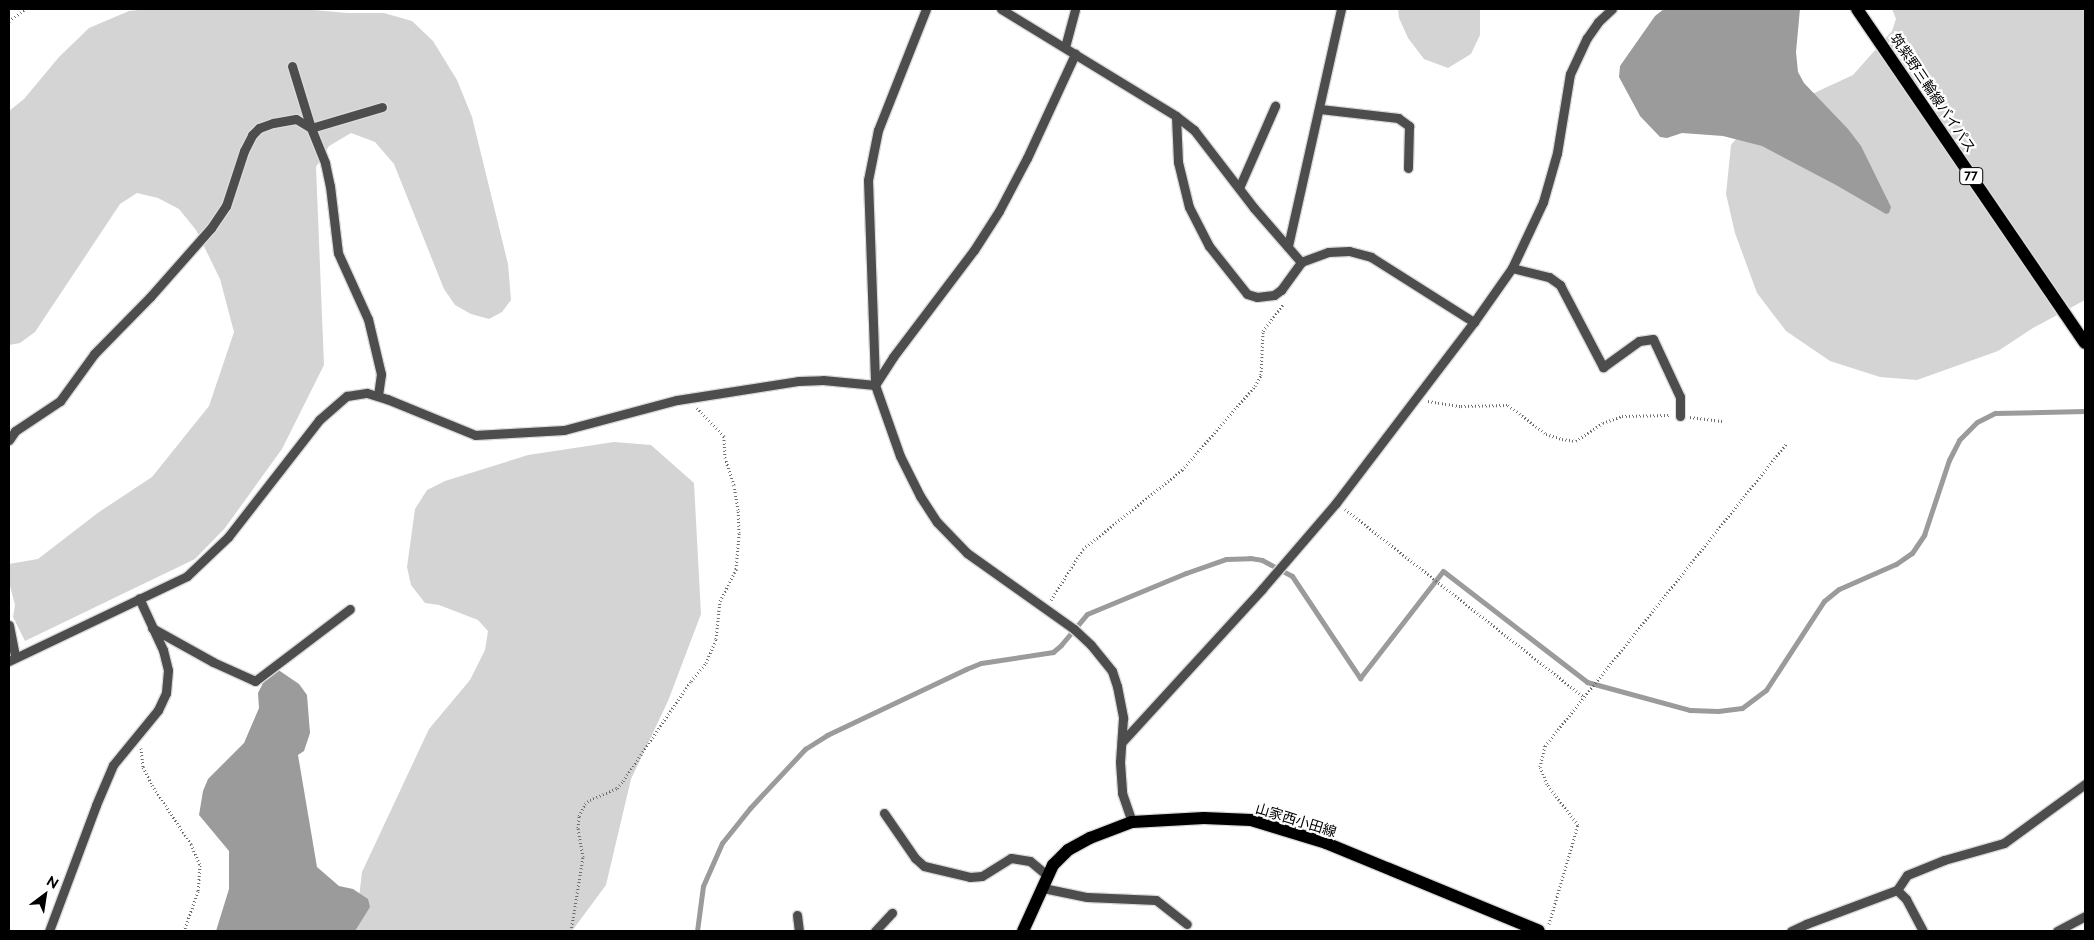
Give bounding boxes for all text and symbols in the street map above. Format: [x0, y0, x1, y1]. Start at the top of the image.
street label: 筑紫野三輪線バイパス [1887, 30, 1979, 156]
road number: 77 [1958, 167, 1984, 186]
street label: 山家西小田線 [1253, 800, 1339, 840]
north arrow [20, 870, 70, 920]
text: N [44, 873, 61, 892]

